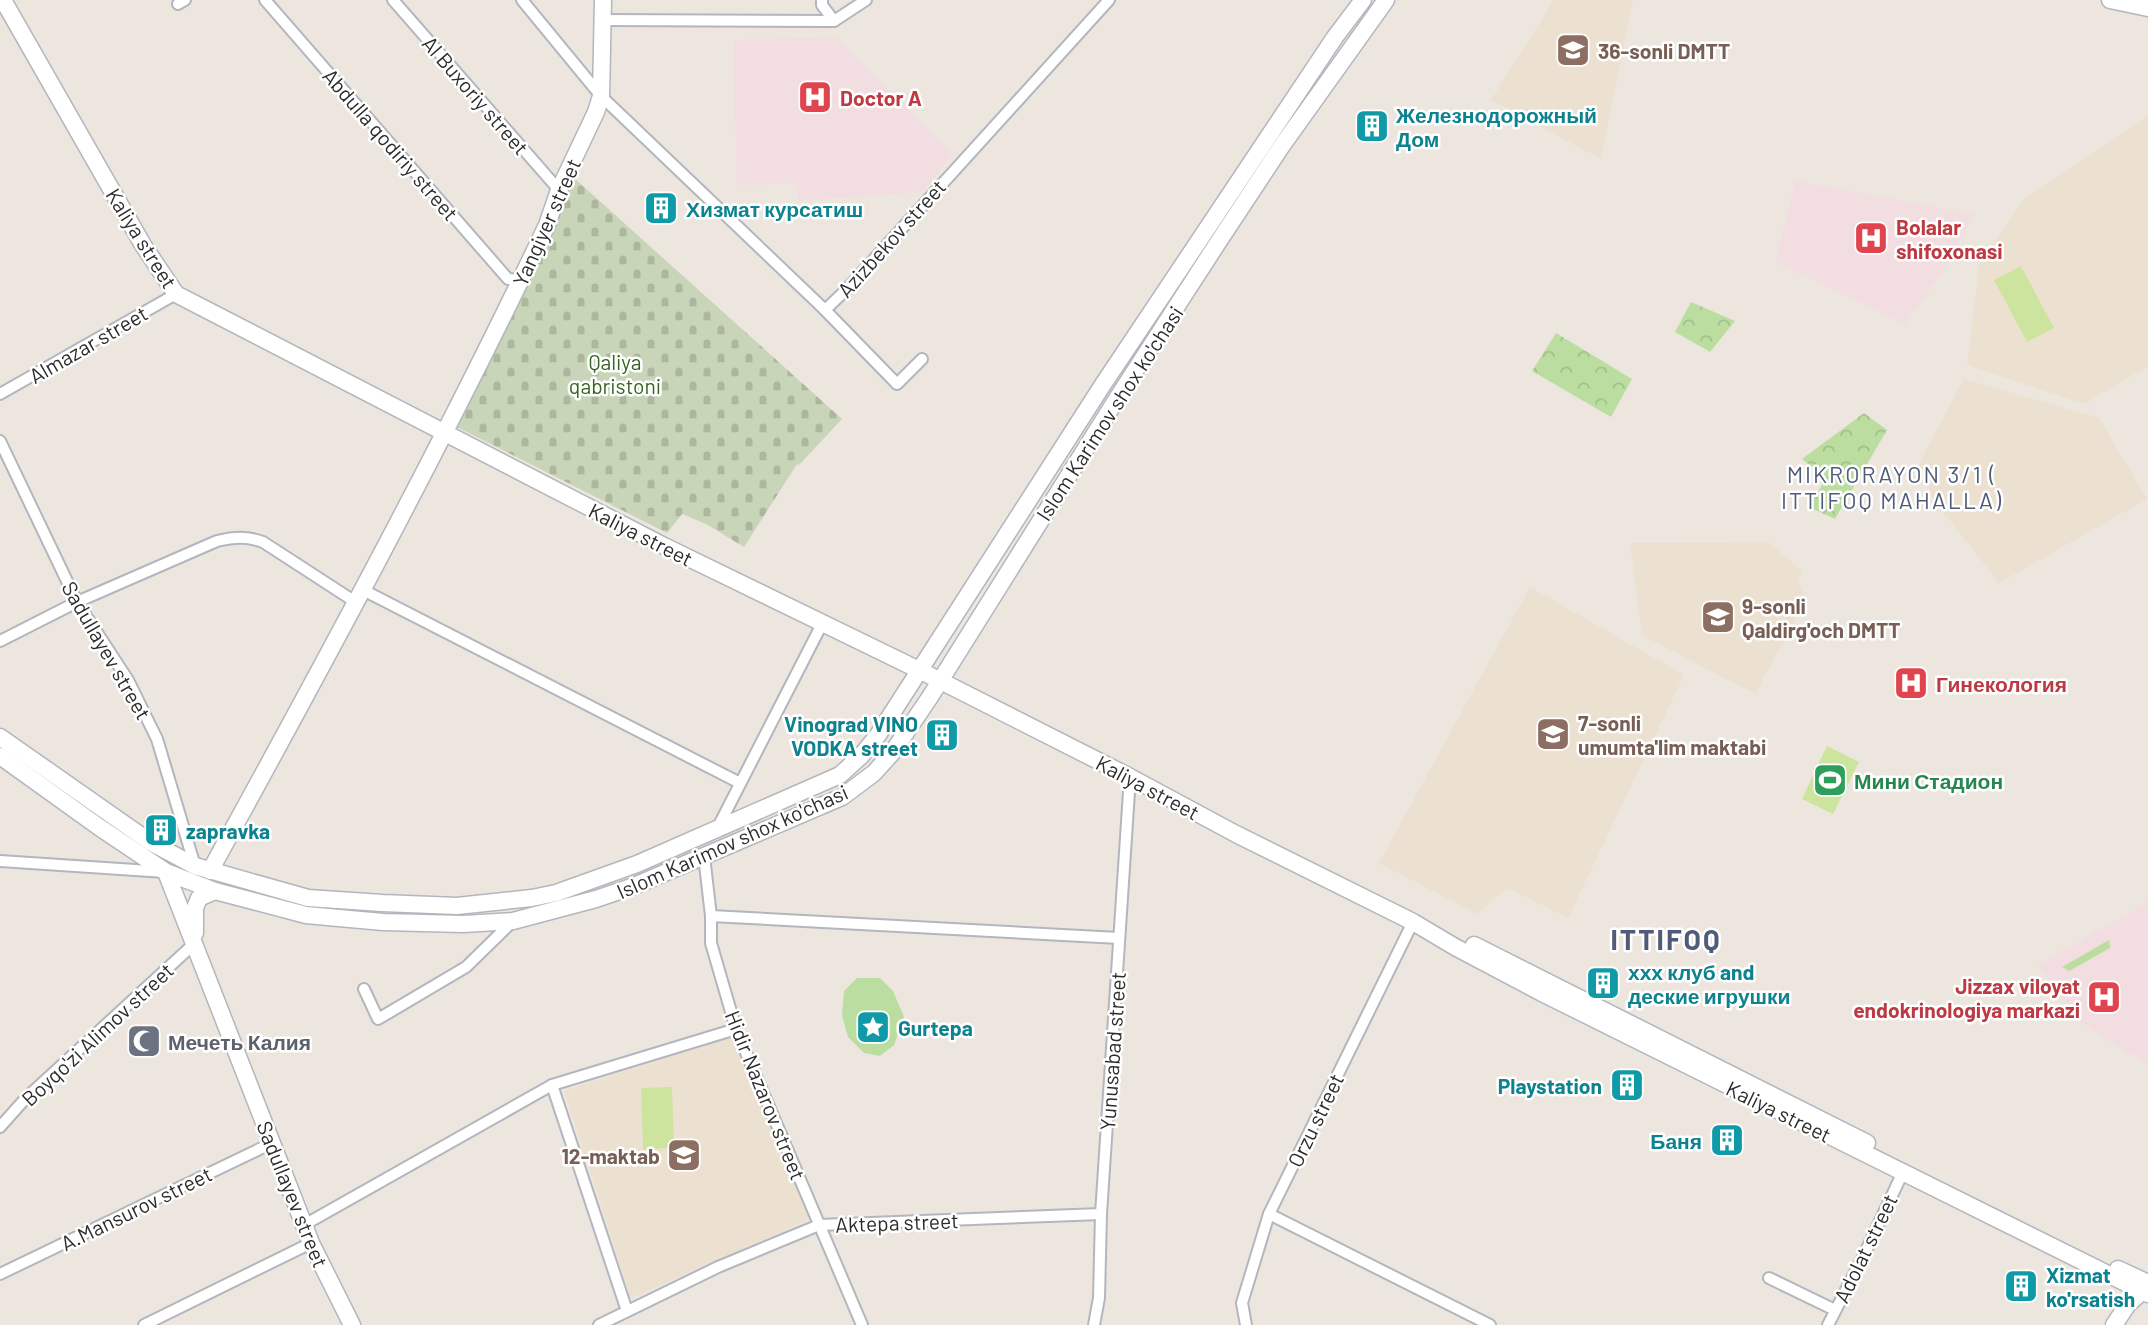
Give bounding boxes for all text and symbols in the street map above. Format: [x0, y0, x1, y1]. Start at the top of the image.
street label: Al Buxoriy street [418, 31, 534, 159]
school or university icon: 36-sonli DMTT [1554, 31, 1592, 69]
place label: 36-sonli DMTT [1598, 38, 1730, 63]
street label: Abdulla qodiriy street [318, 63, 464, 225]
hospital icon: Doctor A [796, 78, 834, 116]
place label: Doctor A [840, 85, 922, 110]
place label: Железнодорожный Дом [1395, 102, 1597, 151]
building icon: Железнодорожный Дом [1353, 107, 1391, 145]
street label: Yangiyer street [507, 154, 585, 290]
street label: Azizbekov street [832, 174, 950, 302]
street label: Kaliya street [101, 183, 183, 293]
building icon: Хизмат курсатиш [642, 189, 680, 227]
place label: Хизмат курсатиш [686, 196, 863, 221]
place label: Bolalar shifoxonasi [1896, 214, 2003, 263]
hospital icon: Bolalar shifoxonasi [1852, 219, 1890, 257]
street label: Almazar street [24, 300, 152, 388]
street label: Islom Karimov shox ko'chasi [1030, 301, 1188, 525]
park label: Qaliya qabristoni [569, 349, 661, 398]
district label: MIKRORAYON 3/1 ( ITTIFOQ MAHALLA) [1781, 460, 2003, 514]
street label: Kaliya street [585, 497, 697, 571]
street label: Sadullayev street [57, 576, 157, 724]
place label: 9-sonli Qaldirg'och DMTT [1742, 593, 1901, 642]
school or university icon: 9-sonli Qaldirg'och DMTT [1699, 598, 1737, 636]
hospital icon: Гинекология [1892, 664, 1930, 702]
place label: Гинекология [1936, 671, 2067, 696]
place label: 7-sonli umumta'lim maktabi [1578, 710, 1766, 759]
place label: Vinograd VINO VODKA street [784, 711, 918, 760]
school or university icon: 7-sonli umumta'lim maktabi [1534, 715, 1572, 753]
building icon: Vinograd VINO VODKA street [923, 716, 961, 754]
street label: Kaliya street [1092, 749, 1204, 825]
sports icon: Мини Стадион [1811, 761, 1849, 799]
place label: Мини Стадион [1854, 768, 2003, 793]
street label: Islom Karimov shox ko'chasi [612, 779, 852, 903]
building icon: zapravka [142, 811, 180, 849]
place label: zapravka [186, 818, 270, 843]
district label: ITTIFOQ [1610, 922, 1722, 956]
street label: Boyqo'zi Alimov street [16, 957, 178, 1111]
place label: ххх клуб and деские игрушки [1628, 959, 1791, 1008]
building icon: ххх клуб and деские игрушки [1584, 964, 1622, 1002]
street label: Yunusabad street [1094, 971, 1130, 1131]
place label: Jizzax viloyat endokrinologiya markazi [1853, 973, 2080, 1022]
hospital icon: Jizzax viloyat endokrinologiya markazi [2085, 978, 2123, 1016]
street label: Hidir Nazarov street [721, 1007, 811, 1183]
place icon: Gurtepa [854, 1008, 892, 1046]
place label: Gurtepa [898, 1015, 973, 1040]
mosque icon: Мечеть Калия [125, 1022, 163, 1060]
place label: Мечеть Калия [168, 1029, 311, 1054]
building icon: Playstation [1608, 1066, 1646, 1104]
street label: Orzu street [1282, 1069, 1348, 1171]
place label: Playstation [1498, 1073, 1602, 1098]
street label: Kaliya street [1723, 1075, 1835, 1147]
street label: Sadullayev street [252, 1117, 334, 1271]
building icon: Баня [1708, 1121, 1746, 1159]
place label: Баня [1650, 1128, 1702, 1153]
school or university icon: 12-maktab [665, 1136, 703, 1174]
place label: 12-maktab [561, 1143, 660, 1168]
street label: A.Mansurov street [56, 1161, 216, 1255]
street label: Adolat street [1828, 1190, 1902, 1306]
street label: Aktepa street [835, 1207, 959, 1237]
place label: Xizmat ko'rsatish [2046, 1262, 2135, 1311]
building icon: Xizmat ko'rsatish [2002, 1267, 2040, 1305]

